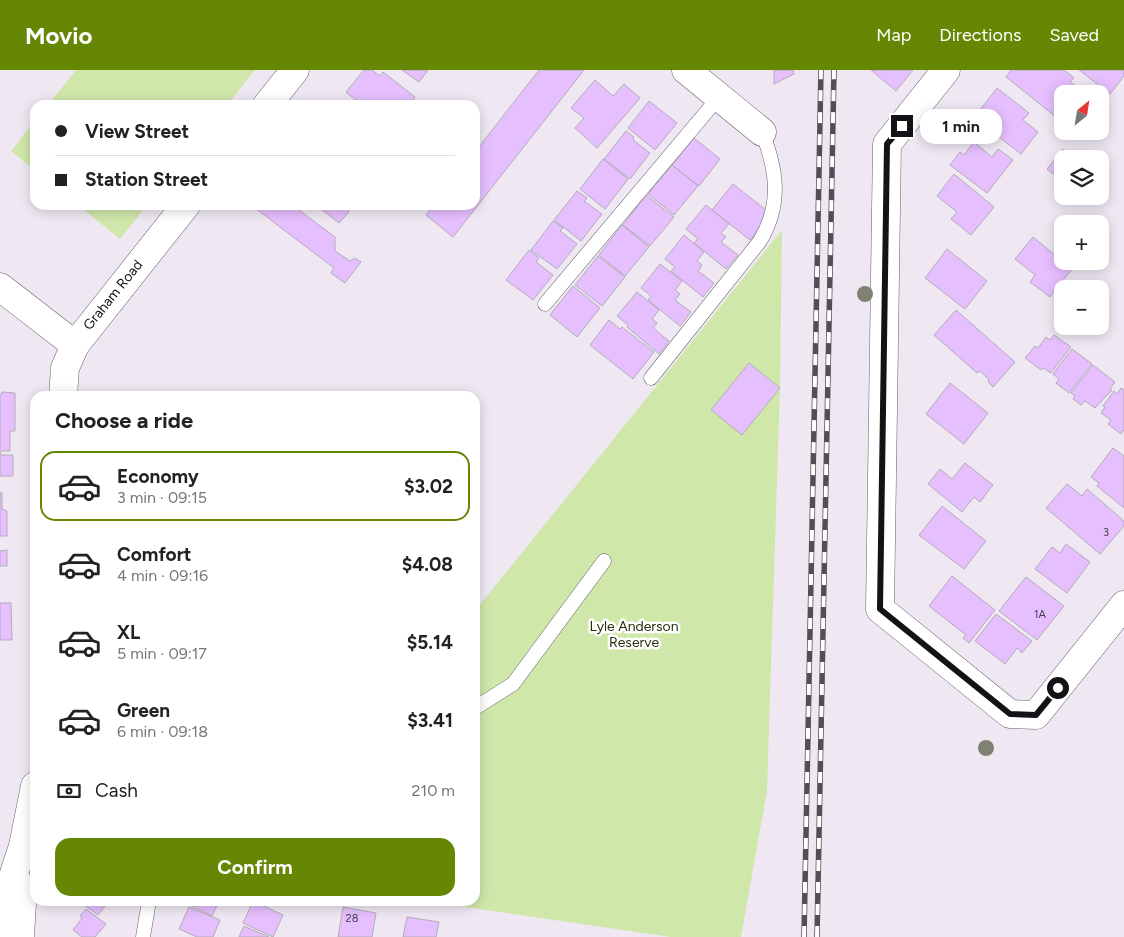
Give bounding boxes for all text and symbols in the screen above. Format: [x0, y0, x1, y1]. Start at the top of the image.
text: Movio [25, 21, 93, 50]
text: Map [876, 24, 911, 46]
text: Directions [939, 24, 1021, 46]
text: Saved [1049, 24, 1099, 46]
north arrow [1054, 85, 1109, 140]
map controls [1054, 85, 1109, 335]
callout: 1 min [920, 108, 1002, 144]
route end [891, 115, 913, 137]
text: 1 min [942, 117, 980, 136]
text: View Street [85, 120, 189, 143]
button: layers [1054, 150, 1109, 205]
text: Station Street [85, 168, 208, 191]
button: + [1054, 215, 1109, 270]
street label: Graham Road [80, 257, 146, 333]
button: − [1054, 280, 1109, 335]
text: Choose a ride [55, 407, 193, 434]
icon: car [57, 464, 102, 509]
text: Economy [117, 465, 199, 488]
text: $3.02 [404, 475, 453, 498]
text: 3 min · 09:15 [117, 488, 207, 507]
house number: 3 [1103, 526, 1109, 539]
icon: car [57, 542, 102, 587]
text: Comfort [117, 543, 192, 566]
text: $4.08 [402, 553, 453, 576]
text: 4 min · 09:16 [117, 566, 208, 585]
house number: 1A [1034, 608, 1047, 621]
park label: Lyle Anderson Reserve [589, 618, 679, 651]
icon: car [57, 620, 102, 665]
text: XL [117, 621, 140, 644]
text: $5.14 [407, 631, 453, 654]
text: 5 min · 09:17 [117, 644, 207, 663]
route start [1047, 677, 1069, 699]
icon: car [57, 698, 102, 743]
text: Green [117, 699, 170, 722]
text: $3.41 [407, 709, 453, 732]
text: 6 min · 09:18 [117, 722, 208, 741]
icon: cash [55, 777, 83, 805]
text: Cash [95, 779, 138, 802]
text: 210 m [412, 781, 455, 800]
button: Confirm [55, 838, 455, 896]
house number: 28 [346, 912, 359, 925]

